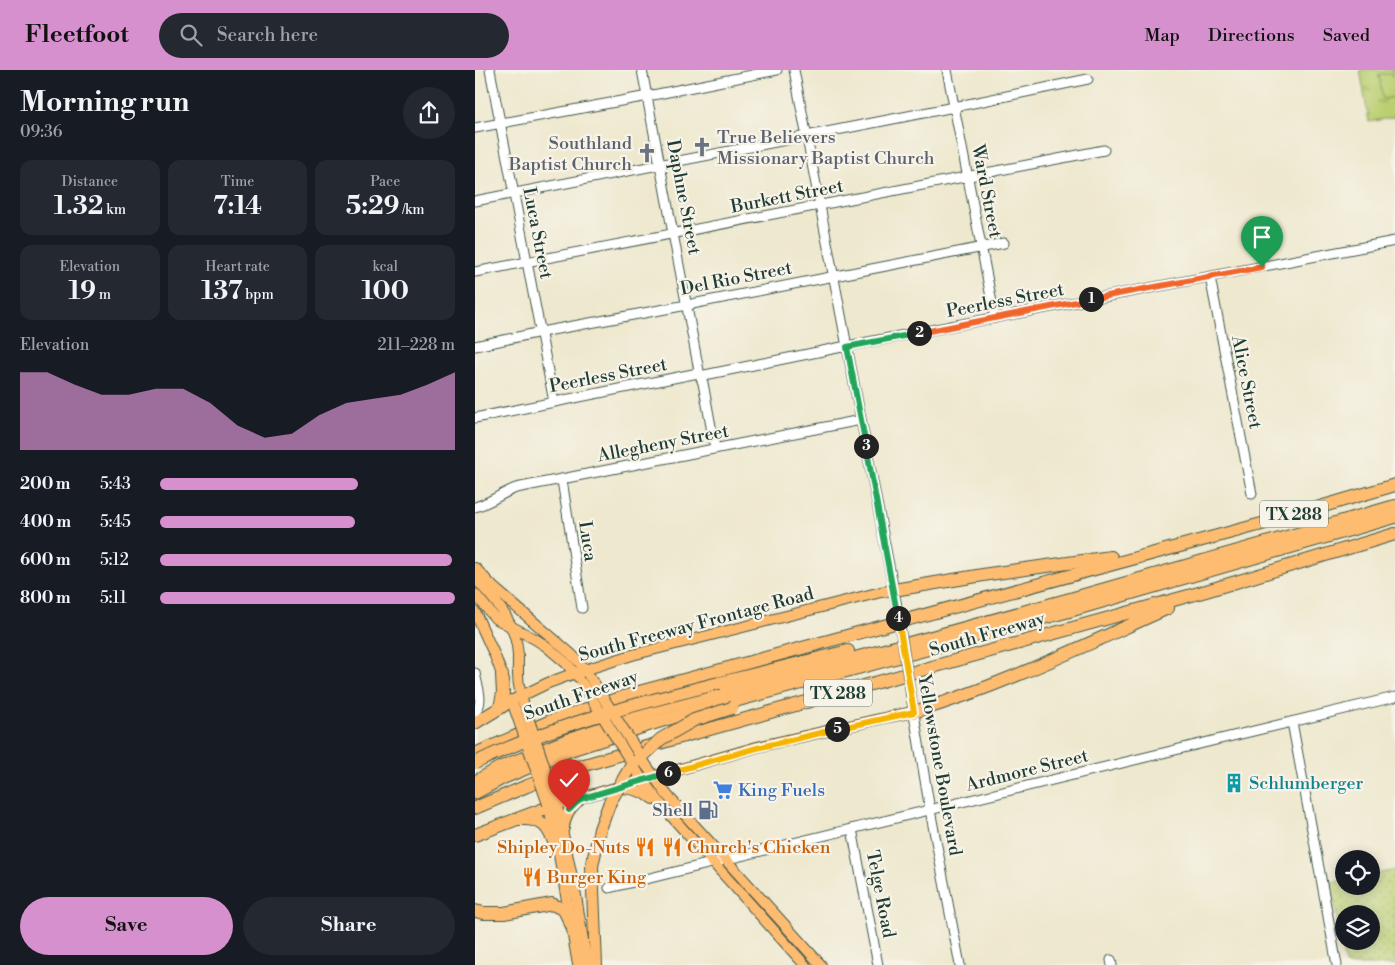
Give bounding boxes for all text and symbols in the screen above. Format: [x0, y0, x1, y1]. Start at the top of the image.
search box [159, 13, 509, 58]
text: Fleetfoot [25, 20, 129, 50]
icon: search [177, 21, 205, 49]
text: Search here [217, 23, 318, 47]
text: Map [1144, 24, 1180, 47]
text: Directions [1208, 24, 1295, 47]
text: Saved [1323, 24, 1370, 47]
text: Morning run [20, 85, 189, 120]
button: share [403, 87, 455, 139]
text: 09:36 [20, 122, 62, 142]
place label: True Believers Missionary Baptist Church [717, 126, 935, 170]
place label: Southland Baptist Church [508, 132, 633, 176]
church icon: True Believers Missionary Baptist Church [691, 136, 713, 158]
street label: Daphne Street [661, 138, 706, 257]
street label: Ward Street [966, 141, 1007, 240]
church icon: Southland Baptist Church [636, 142, 658, 164]
text: Distance [62, 173, 118, 191]
text: Time [221, 173, 254, 191]
text: Pace [370, 173, 400, 191]
street label: Burkett Street [728, 174, 846, 219]
street label: Luca Street [517, 185, 558, 282]
text: 1.32 [54, 191, 103, 222]
text: 7:14 [213, 191, 262, 222]
text: 5:29 [346, 191, 399, 222]
text: km [103, 201, 126, 219]
text: /km [399, 201, 425, 219]
pin [1241, 216, 1283, 267]
icon: arrive [1248, 223, 1276, 251]
street label: Del Rio Street [678, 256, 794, 301]
text: Elevation [60, 258, 120, 276]
text: Heart rate [205, 258, 270, 276]
text: kcal [372, 258, 398, 276]
text: 19 [69, 276, 96, 307]
text: 137 [201, 276, 242, 307]
text: 100 [361, 276, 409, 307]
street label: Peerless Street [944, 278, 1067, 323]
text: m [96, 286, 111, 304]
text: bpm [242, 286, 274, 304]
pin: 1 [1079, 286, 1103, 312]
text: 1 [1088, 290, 1095, 308]
pin: 2 [907, 320, 931, 346]
text: 2 [915, 324, 924, 342]
street label: Alice Street [1226, 333, 1267, 431]
text: Elevation [20, 335, 89, 355]
text: 211–228 m [377, 335, 455, 355]
street label: Peerless Street [547, 353, 670, 398]
street label: Allegheny Street [595, 419, 731, 468]
pin: 3 [853, 434, 879, 458]
text: 3 [862, 437, 871, 455]
text: 200 m [20, 474, 70, 494]
text: 5:43 [100, 474, 131, 494]
road number: TX 288 [1260, 500, 1328, 528]
text: 400 m [20, 512, 71, 532]
text: 5:45 [100, 512, 131, 532]
street label: Luca [573, 519, 602, 564]
text: 600 m [20, 550, 70, 570]
text: 5:12 [100, 550, 129, 570]
street label: South Freeway Frontage Road [576, 582, 817, 667]
text: 800 m [20, 588, 71, 608]
text: 5:11 [100, 588, 127, 608]
pin: 4 [885, 606, 911, 630]
street label: South Freeway [927, 607, 1048, 662]
text: 4 [894, 609, 903, 627]
street label: South Freeway [521, 665, 642, 726]
street label: Yellowstone Boulevard [912, 672, 967, 858]
road number: TX 288 [804, 680, 872, 706]
pin: 5 [825, 716, 849, 742]
text: 5 [833, 720, 842, 738]
street label: Ardmore Street [963, 744, 1091, 797]
pin [548, 759, 590, 810]
pin: 6 [655, 760, 681, 786]
text: 6 [664, 764, 673, 782]
icon: check [555, 766, 583, 794]
building icon: Schlumberger [1223, 772, 1245, 794]
place label: Schlumberger [1249, 772, 1364, 795]
supermarket icon: King Fuels [712, 779, 734, 801]
place label: King Fuels [738, 779, 825, 802]
place label: Shell [652, 799, 694, 822]
fuel station icon: Shell [697, 799, 719, 821]
place label: Shipley Do-Nuts [497, 836, 630, 859]
restaurant icon: Shipley Do-Nuts [634, 836, 656, 858]
restaurant icon: Church's Chicken [661, 836, 683, 858]
place label: Church's Chicken [687, 836, 831, 859]
street label: Telge Road [861, 848, 900, 941]
map controls [1335, 850, 1380, 950]
button: locate [1335, 850, 1380, 895]
restaurant icon: Burger King [521, 866, 543, 888]
place label: Burger King [546, 866, 647, 889]
button: Save [20, 897, 233, 955]
button: Share [243, 897, 455, 955]
button: layers [1335, 905, 1380, 950]

